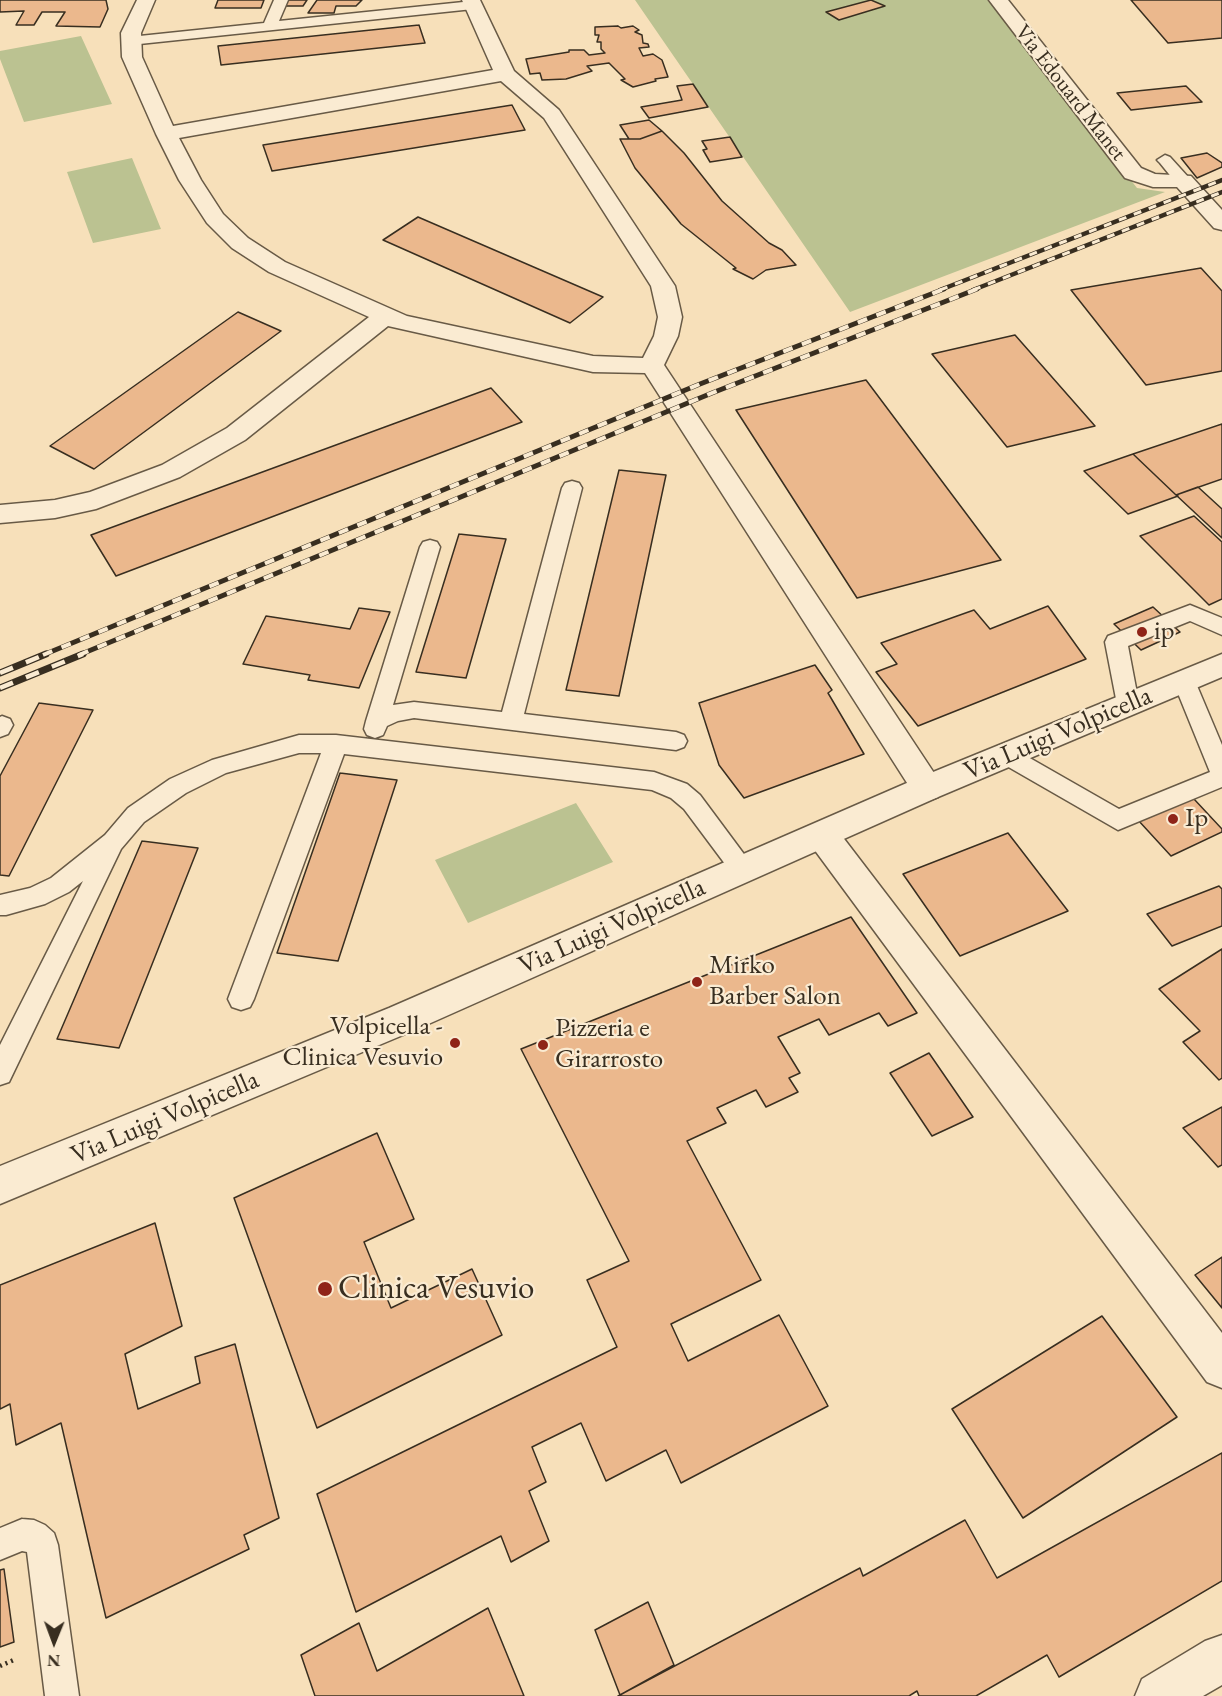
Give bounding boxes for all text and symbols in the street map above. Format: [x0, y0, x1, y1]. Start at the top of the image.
street label: Via Edouard Manet [1009, 20, 1131, 166]
place label: ip [1154, 616, 1175, 648]
marker: ip [1135, 625, 1149, 639]
street label: Via Luigi Volpicella [959, 680, 1157, 788]
place label: Ip [1185, 803, 1208, 835]
marker: Ip [1166, 812, 1180, 826]
street label: Via Luigi Volpicella [514, 871, 710, 983]
place label: Mirko Barber Salon [709, 950, 841, 1013]
marker: Mirko Barber Salon [690, 975, 704, 989]
place label: Volpicella - Clinica Vesuvio [282, 1011, 443, 1074]
place label: Pizzeria e Girarrosto [555, 1013, 663, 1076]
marker: Volpicella - Clinica Vesuvio [448, 1036, 462, 1050]
marker: Pizzeria e Girarrosto [536, 1038, 550, 1052]
street label: Via Luigi Volpicella [66, 1064, 264, 1172]
place label: Clinica Vesuvio [338, 1269, 534, 1309]
marker: Clinica Vesuvio [316, 1280, 334, 1298]
north arrow [24, 1612, 84, 1672]
text: N [47, 1650, 60, 1671]

